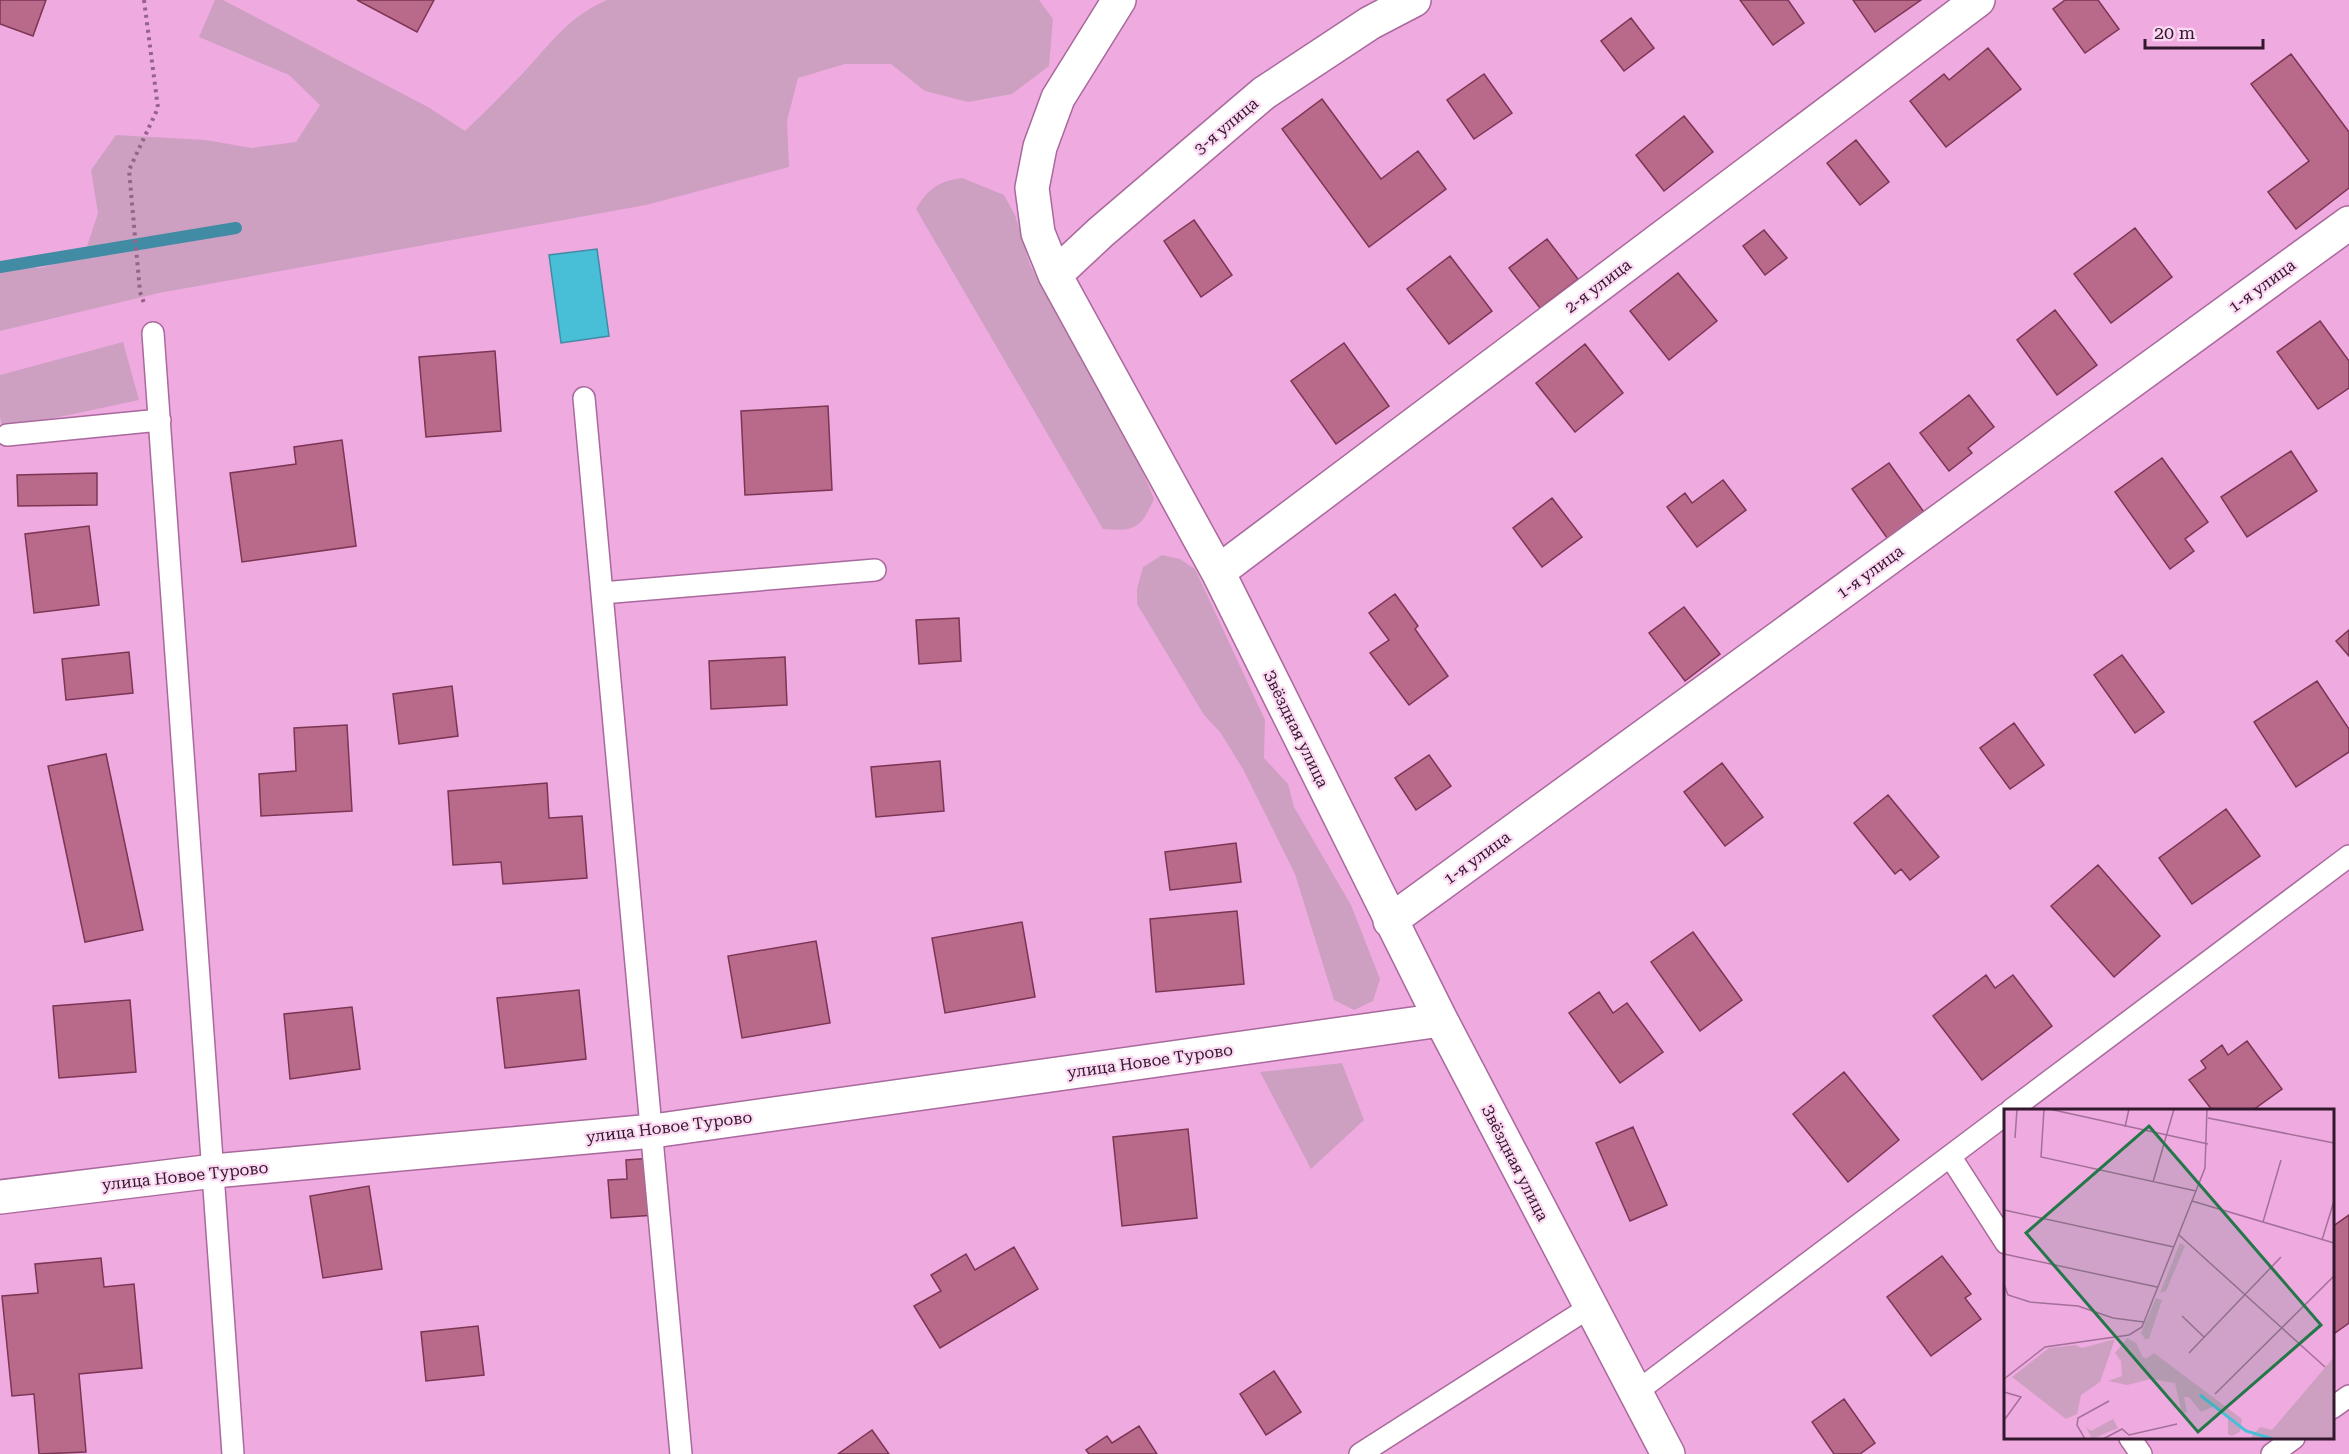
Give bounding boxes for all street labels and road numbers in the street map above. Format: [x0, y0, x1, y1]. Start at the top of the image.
street label: 3-я улица [1190, 93, 1262, 158]
street label: 2-я улица [1561, 255, 1635, 317]
street label: 1-я улица [2225, 255, 2299, 317]
street label: 1-я улица [1833, 541, 1907, 603]
street label: Звёздная улица [1259, 667, 1333, 791]
street label: 1-я улица [1440, 827, 1514, 889]
street label: улица Новое Турово [1066, 1040, 1234, 1082]
street label: Звёздная улица [1477, 1102, 1553, 1225]
street label: улица Новое Турово [585, 1107, 753, 1147]
street label: улица Новое Турово [101, 1158, 269, 1194]

